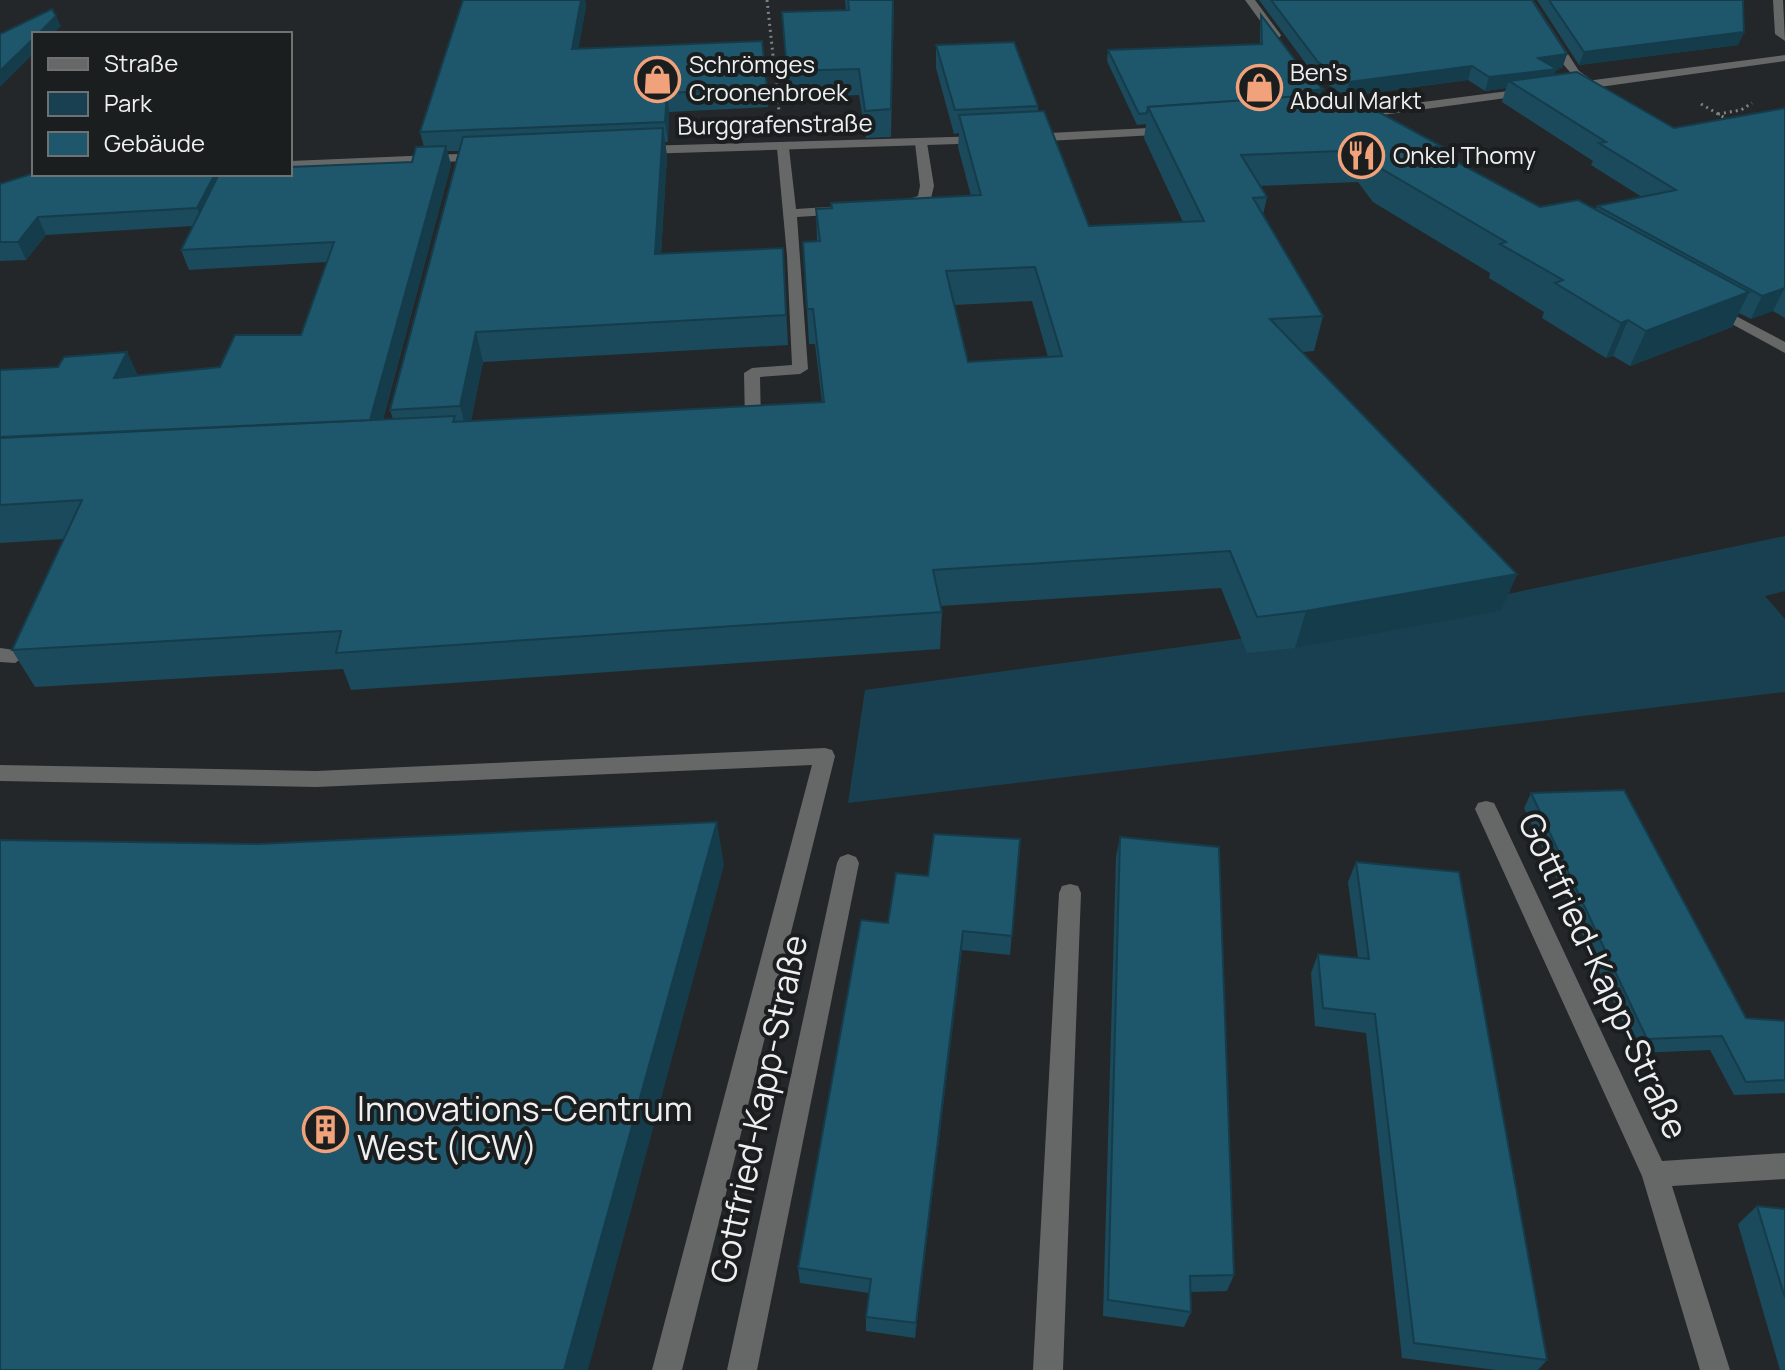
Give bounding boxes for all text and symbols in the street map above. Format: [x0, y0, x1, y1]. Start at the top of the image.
legend [32, 32, 292, 176]
text: Straße [104, 46, 178, 79]
place label: Schrömges Croonenbroek [689, 47, 849, 108]
shop icon: Schrömges Croonenbroek [634, 55, 682, 103]
place label: Ben's Abdul Markt [1290, 55, 1422, 116]
shop icon: Ben's Abdul Markt [1235, 63, 1283, 111]
text: Park [104, 86, 153, 119]
street label: Burggrafenstraße [677, 105, 873, 142]
text: Gebäude [104, 126, 205, 159]
restaurant icon: Onkel Thomy [1338, 132, 1386, 180]
place label: Onkel Thomy [1393, 138, 1536, 171]
street label: Gottfried-Kapp-Straße [1508, 805, 1700, 1146]
street label: Gottfried-Kapp-Straße [699, 931, 817, 1287]
place label: Innovations-Centrum West (ICW) [357, 1085, 693, 1170]
building icon: Innovations-Centrum West (ICW) [302, 1105, 350, 1153]

